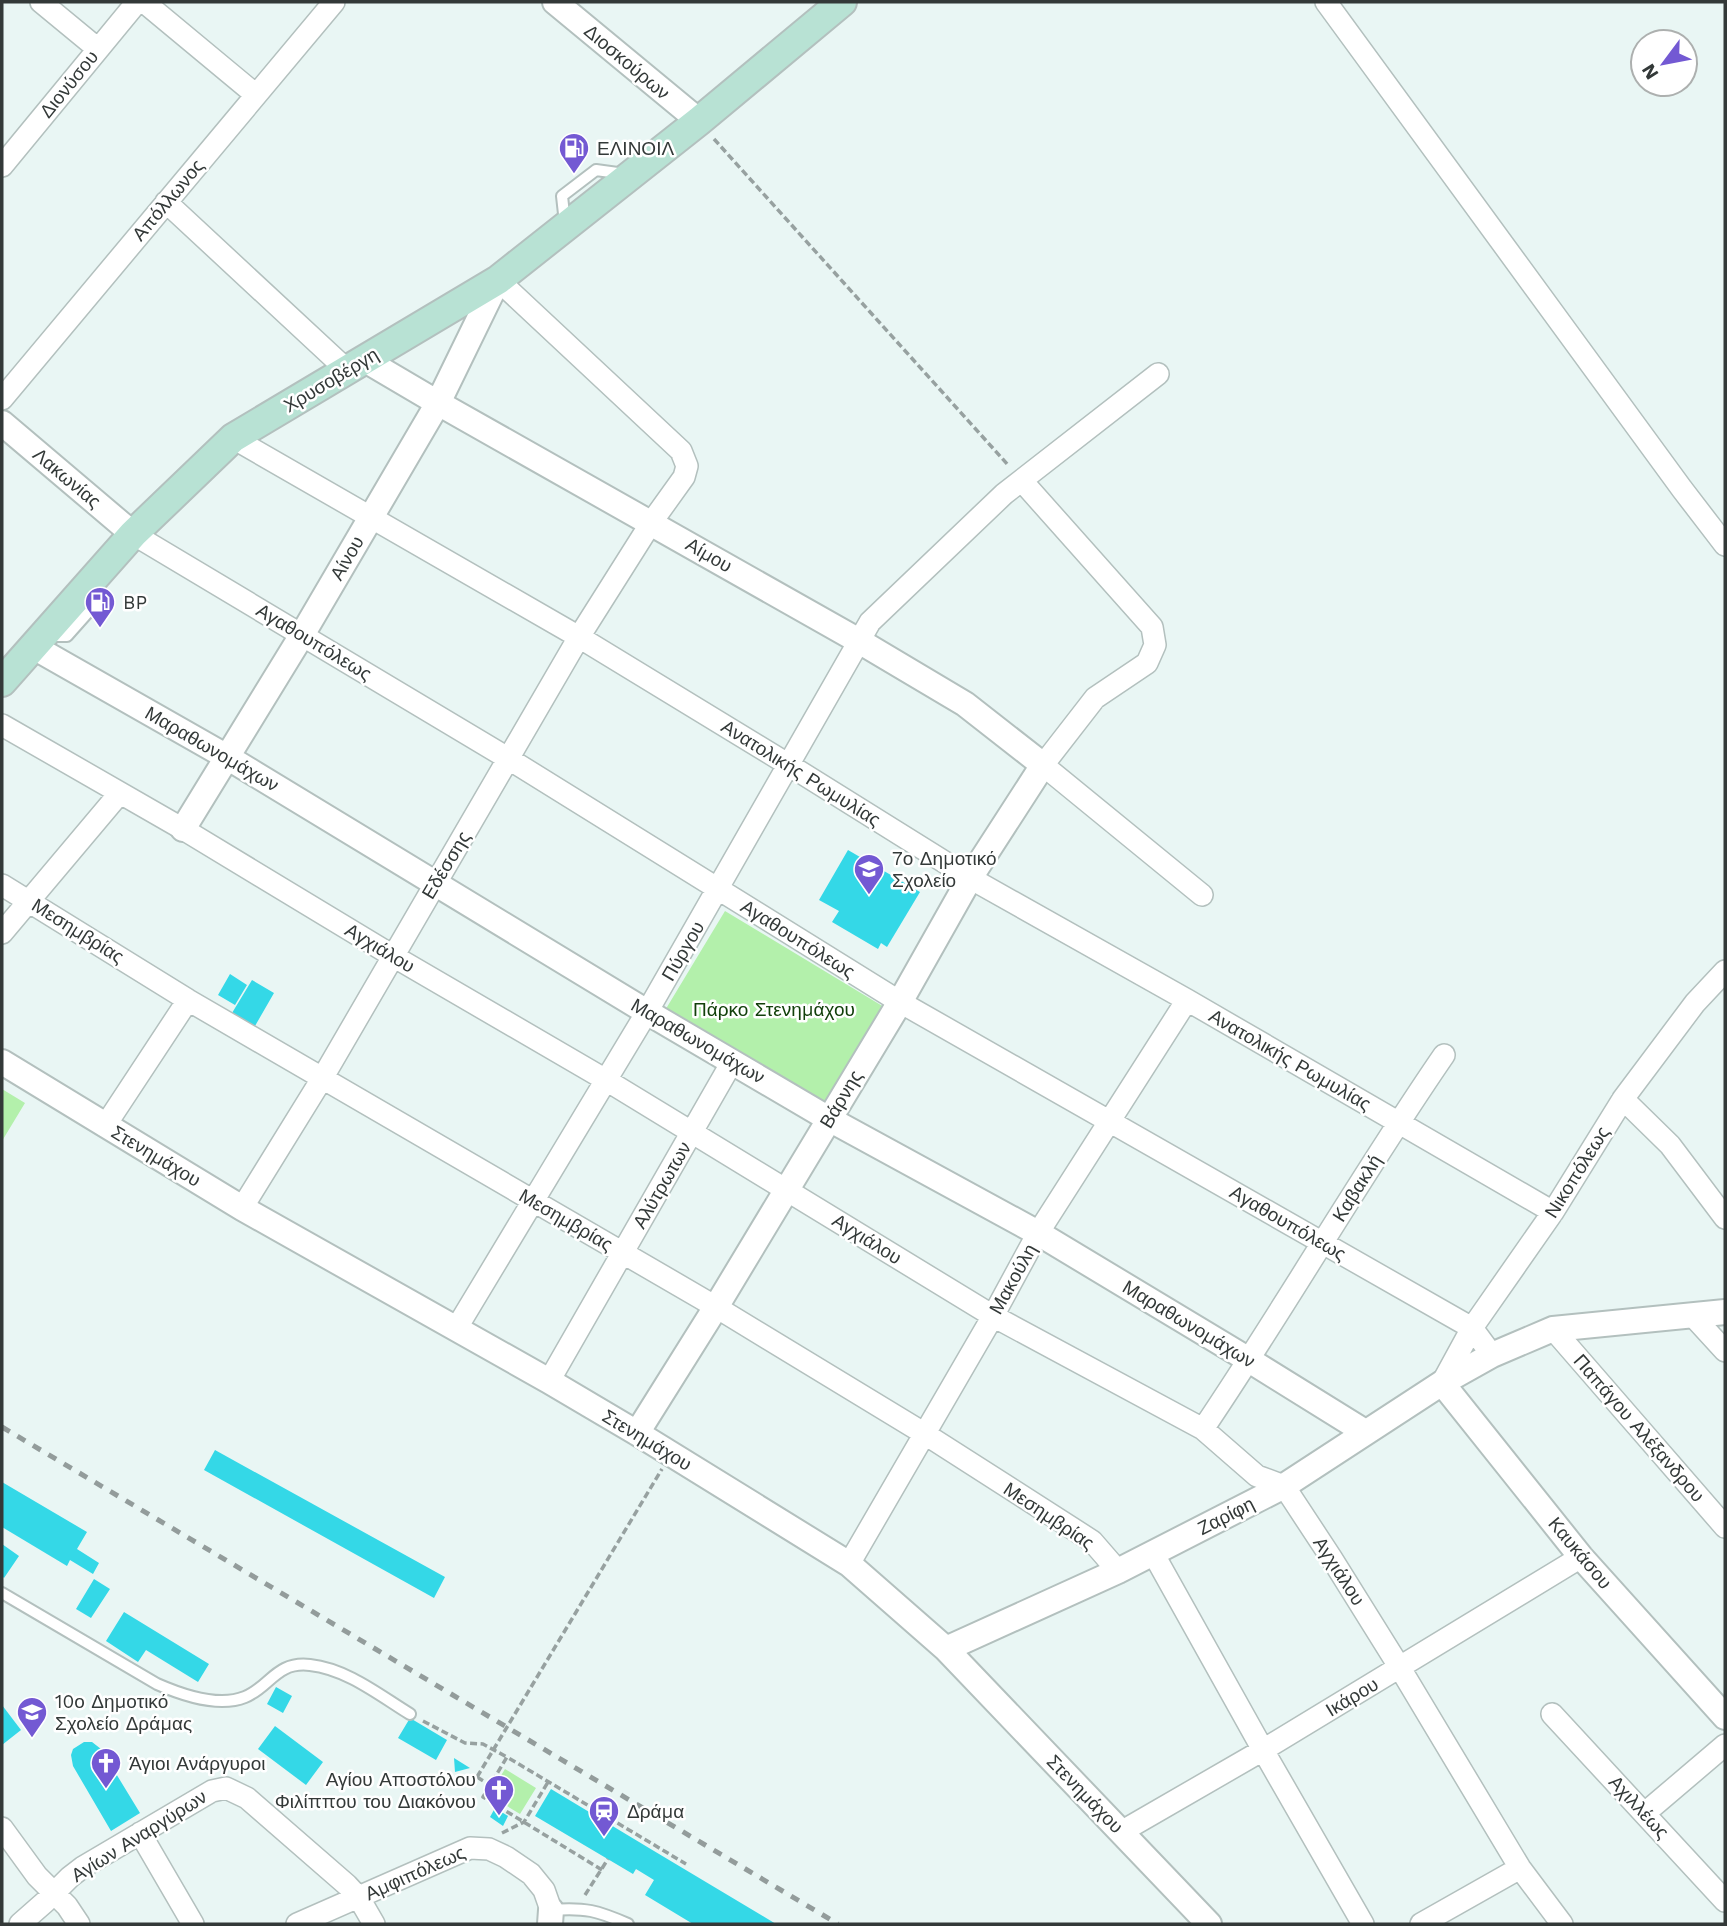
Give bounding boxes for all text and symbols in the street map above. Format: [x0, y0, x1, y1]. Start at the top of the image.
street label: Διοσκούρων [580, 20, 674, 104]
north arrow [1629, 28, 1699, 98]
street label: Διονύσου [35, 46, 103, 122]
text: N [1637, 60, 1663, 84]
fuel station icon: ΕΛΙΝΟΙΛ [557, 131, 591, 175]
place label: ΕΛΙΝΟΙΛ [597, 137, 674, 160]
street label: Απόλλωνος [127, 154, 209, 246]
street label: Χρυσοβέργη [279, 343, 383, 417]
street label: Λακωνίας [28, 443, 106, 513]
street label: Αίνου [325, 532, 369, 584]
street label: Αίμου [682, 533, 736, 577]
fuel station icon: BP [83, 585, 117, 629]
place label: BP [123, 591, 147, 614]
street label: Αγαθουπόλεως [252, 599, 376, 685]
street label: Μαραθωνομάχων [141, 701, 283, 797]
street label: Ανατολικής Ρωμυλίας [717, 715, 885, 831]
street label: Εδέσσης [417, 827, 475, 903]
place label: 7ο Δημοτικό Σχολείο [892, 847, 997, 892]
school or university icon: 7ο Δημοτικό Σχολείο [852, 852, 886, 896]
street label: Μεσημβρίας [28, 894, 128, 968]
street label: Αγαθουπόλεως [737, 895, 859, 983]
street label: Πύργου [657, 917, 709, 985]
street label: Αγχιάλου [341, 918, 419, 978]
street label: Μαραθωνομάχων [627, 993, 769, 1089]
park label: Πάρκο Στενημάχου [693, 998, 855, 1021]
street label: Ανατολικής Ρωμυλίας [1205, 1004, 1375, 1116]
street label: Βάρνης [815, 1066, 867, 1132]
street label: Στενημάχου [107, 1120, 205, 1192]
street label: Νικοπόλεως [1540, 1122, 1614, 1222]
street label: Αλύτρωτων [628, 1137, 696, 1233]
street label: Καβακλή [1327, 1150, 1387, 1226]
street label: Αγαθουπόλεως [1226, 1180, 1350, 1266]
street label: Μεσημβρίας [515, 1184, 617, 1256]
street label: Αγχιάλου [828, 1209, 906, 1269]
street label: Μακούλη [984, 1240, 1042, 1318]
street label: Μαραθωνομάχων [1118, 1275, 1260, 1373]
street label: Παπάγου Αλέξανδρου [1569, 1349, 1709, 1507]
street label: Στενημάχου [598, 1404, 696, 1476]
street label: Μεσημβρίας [999, 1477, 1099, 1555]
street label: Ζαρίφη [1194, 1492, 1258, 1540]
street label: Καυκάσου [1543, 1512, 1617, 1594]
street label: Αγχιάλου [1308, 1532, 1370, 1610]
street label: Ικάρου [1322, 1672, 1382, 1722]
place label: 10ο Δημοτικό Σχολείο Δράμας [55, 1690, 192, 1735]
school or university icon: 10ο Δημοτικό Σχολείο Δράμας [15, 1695, 49, 1739]
church icon: Άγιοι Ανάργυροι [89, 1746, 123, 1790]
street label: Στενημάχου [1042, 1750, 1128, 1838]
place label: Άγιοι Ανάργυροι [129, 1752, 265, 1775]
place label: Αγίου Αποστόλου Φιλίππου του Διακόνου [275, 1768, 476, 1813]
street label: Αχιλλέως [1604, 1771, 1674, 1843]
church icon: Αγίου Αποστόλου Φιλίππου του Διακόνου [482, 1773, 516, 1817]
street label: Αγίων Αναργύρων [67, 1785, 211, 1887]
station icon: Δράμα [587, 1794, 621, 1838]
place label: Δράμα [627, 1800, 684, 1823]
street label: Αμφιπόλεως [361, 1841, 469, 1905]

